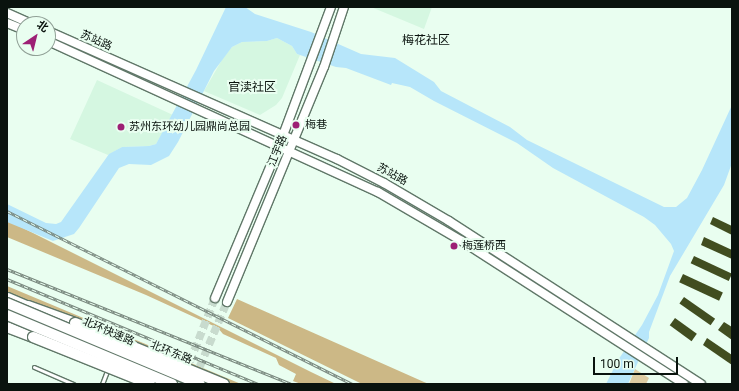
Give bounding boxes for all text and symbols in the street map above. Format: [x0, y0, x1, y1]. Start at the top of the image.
north arrow [16, 16, 56, 56]
text: 北 [34, 18, 51, 35]
street label: 苏站路 [78, 28, 114, 54]
district label: 梅花社区 [402, 34, 450, 48]
district label: 官渎社区 [228, 81, 276, 95]
place label: 梅巷 [305, 118, 327, 132]
marker: 梅巷 [290, 119, 302, 131]
place label: 苏州东环幼儿园鼎尚总园 [129, 120, 250, 134]
marker: 苏州东环幼儿园鼎尚总园 [116, 122, 126, 132]
street label: 江宇路 [266, 133, 290, 169]
street label: 苏站路 [374, 161, 410, 189]
place label: 梅莲桥西 [462, 239, 506, 253]
marker: 梅莲桥西 [449, 241, 459, 251]
street label: 北环快速路 [80, 315, 136, 349]
street label: 北环东路 [148, 339, 194, 367]
scale bar [595, 349, 680, 375]
text: 100 m [600, 357, 634, 371]

